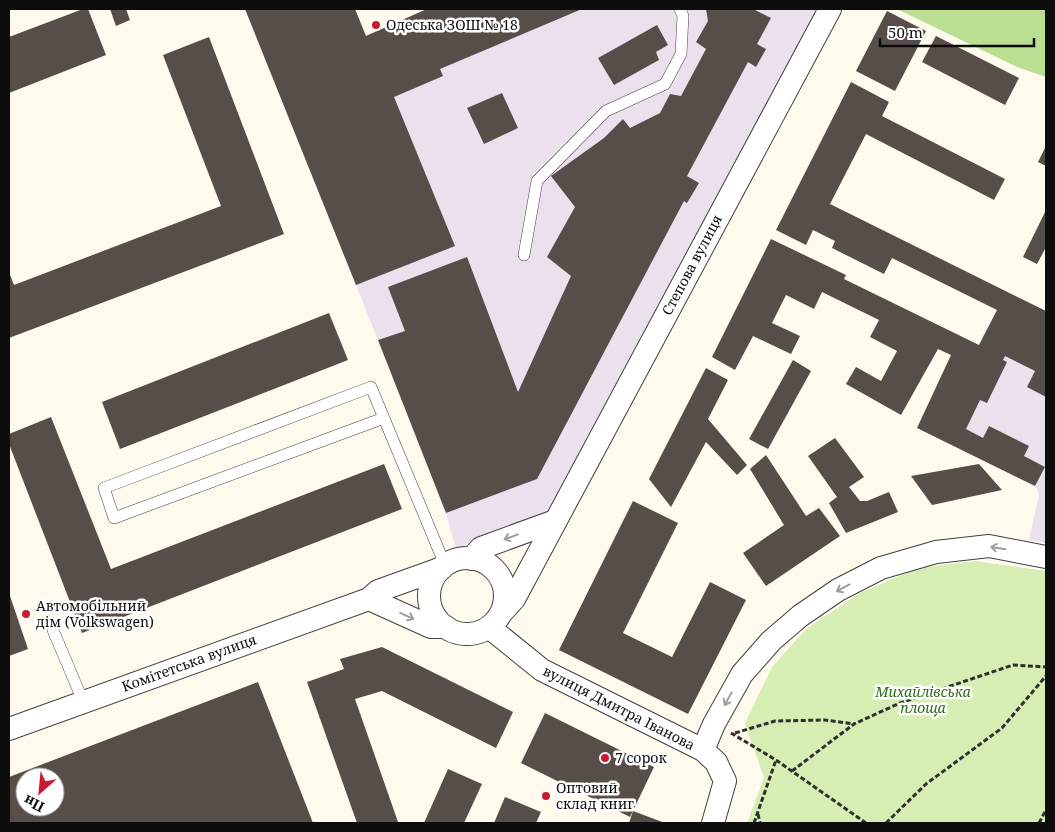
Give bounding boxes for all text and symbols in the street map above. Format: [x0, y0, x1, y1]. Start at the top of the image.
place label: Одеська ЗОШ № 18 [386, 15, 518, 34]
scale bar [880, 15, 1034, 47]
marker: Одеська ЗОШ № 18 [370, 19, 382, 31]
text: 50 m [888, 22, 923, 42]
street label: Степова вулиця [657, 211, 726, 318]
one-way arrow [504, 533, 519, 542]
one-way arrow [991, 542, 1007, 552]
one-way arrow [837, 583, 851, 593]
place label: Автомобільний дім (Volkswagen) [36, 596, 154, 631]
marker: Автомобільний дім (Volkswagen) [20, 608, 32, 620]
one-way arrow [399, 612, 414, 621]
street label: Комітетська вулиця [119, 629, 259, 696]
street label: вулиця Дмитра Іванова [540, 661, 698, 754]
park label: Михайлівська площа [874, 682, 971, 717]
one-way arrow [723, 691, 733, 706]
place label: 7 сорок [615, 748, 667, 767]
marker: 7 сорок [599, 752, 611, 764]
north arrow [15, 767, 65, 817]
place label: Оптовий склад книг [556, 778, 634, 813]
marker: Оптовий склад книг [540, 790, 552, 802]
text: Пн [20, 791, 47, 817]

